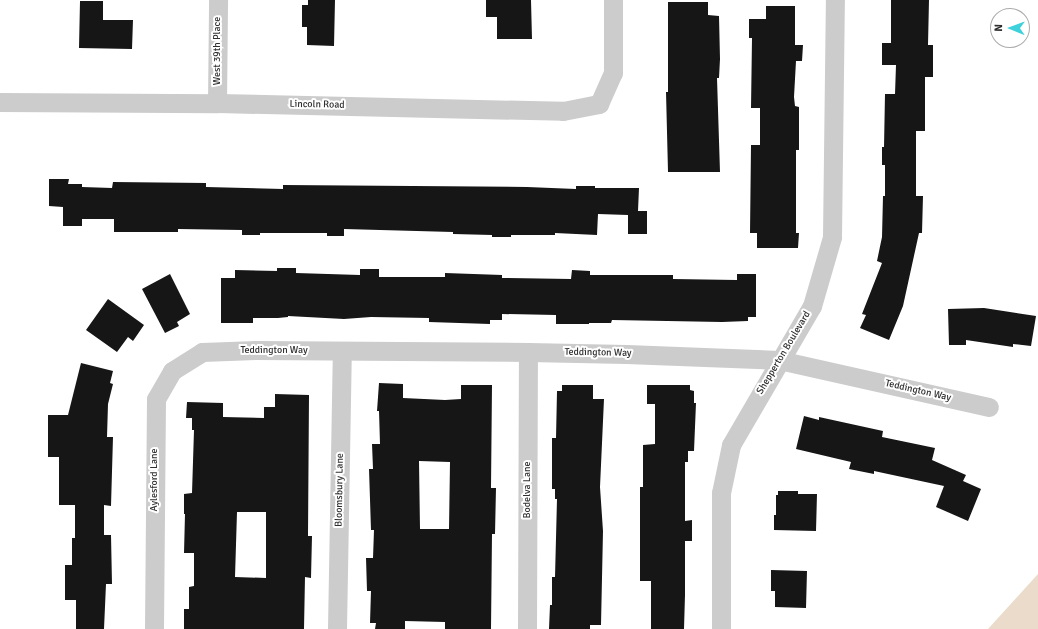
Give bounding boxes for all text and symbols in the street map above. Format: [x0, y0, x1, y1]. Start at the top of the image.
north arrow [990, 8, 1030, 48]
street label: West 39th Place [212, 17, 224, 85]
text: N [992, 24, 1005, 32]
street label: Lincoln Road [289, 99, 345, 111]
street label: Shepperton Boulevard [754, 309, 814, 397]
street label: Teddington Way [240, 345, 308, 357]
street label: Teddington Way [564, 346, 632, 360]
street label: Teddington Way [884, 378, 952, 404]
street label: Aylesford Lane [149, 448, 161, 512]
street label: Bloomsbury Lane [333, 453, 347, 527]
street label: Bodelva Lane [522, 462, 534, 518]

